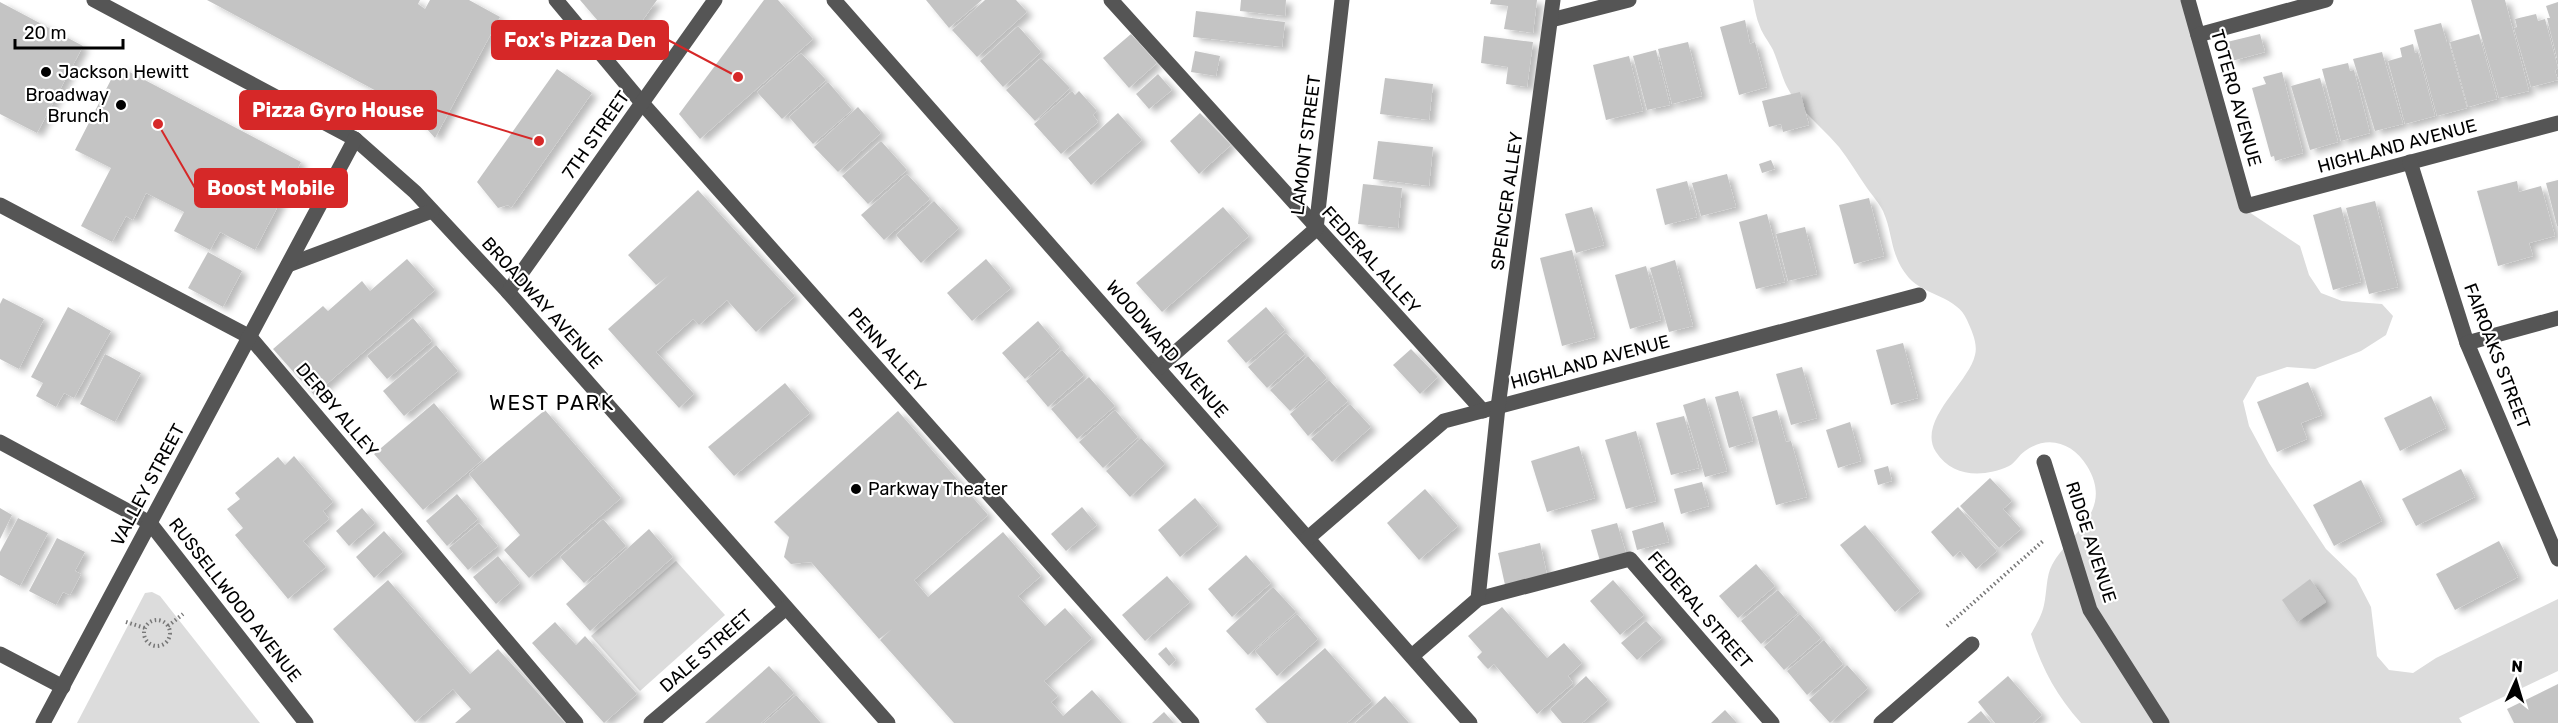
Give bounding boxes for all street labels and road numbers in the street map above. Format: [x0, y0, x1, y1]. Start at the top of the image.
street label: TOTERO AVENUE [2206, 27, 2266, 169]
street label: LAMONT STREET [1286, 74, 1326, 216]
street label: 7TH STREET [558, 87, 634, 183]
street label: HIGHLAND AVENUE [2315, 114, 2479, 178]
street label: SPENCER ALLEY [1486, 130, 1528, 272]
street label: FEDERAL ALLEY [1317, 202, 1425, 319]
street label: BROADWAY AVENUE [477, 233, 607, 373]
street label: WOODWARD AVENUE [1101, 276, 1233, 422]
street label: FAIROAKS STREET [2459, 280, 2535, 432]
street label: PENN ALLEY [843, 303, 931, 397]
street label: HIGHLAND AVENUE [1508, 330, 1672, 394]
street label: DERBY ALLEY [291, 358, 383, 462]
street label: VALLEY STREET [107, 420, 189, 550]
street label: RIDGE AVENUE [2061, 479, 2121, 605]
street label: RUSSELLWOOD AVENUE [164, 514, 306, 686]
street label: FEDERAL STREET [1643, 547, 1757, 673]
street label: DALE STREET [655, 605, 757, 697]

